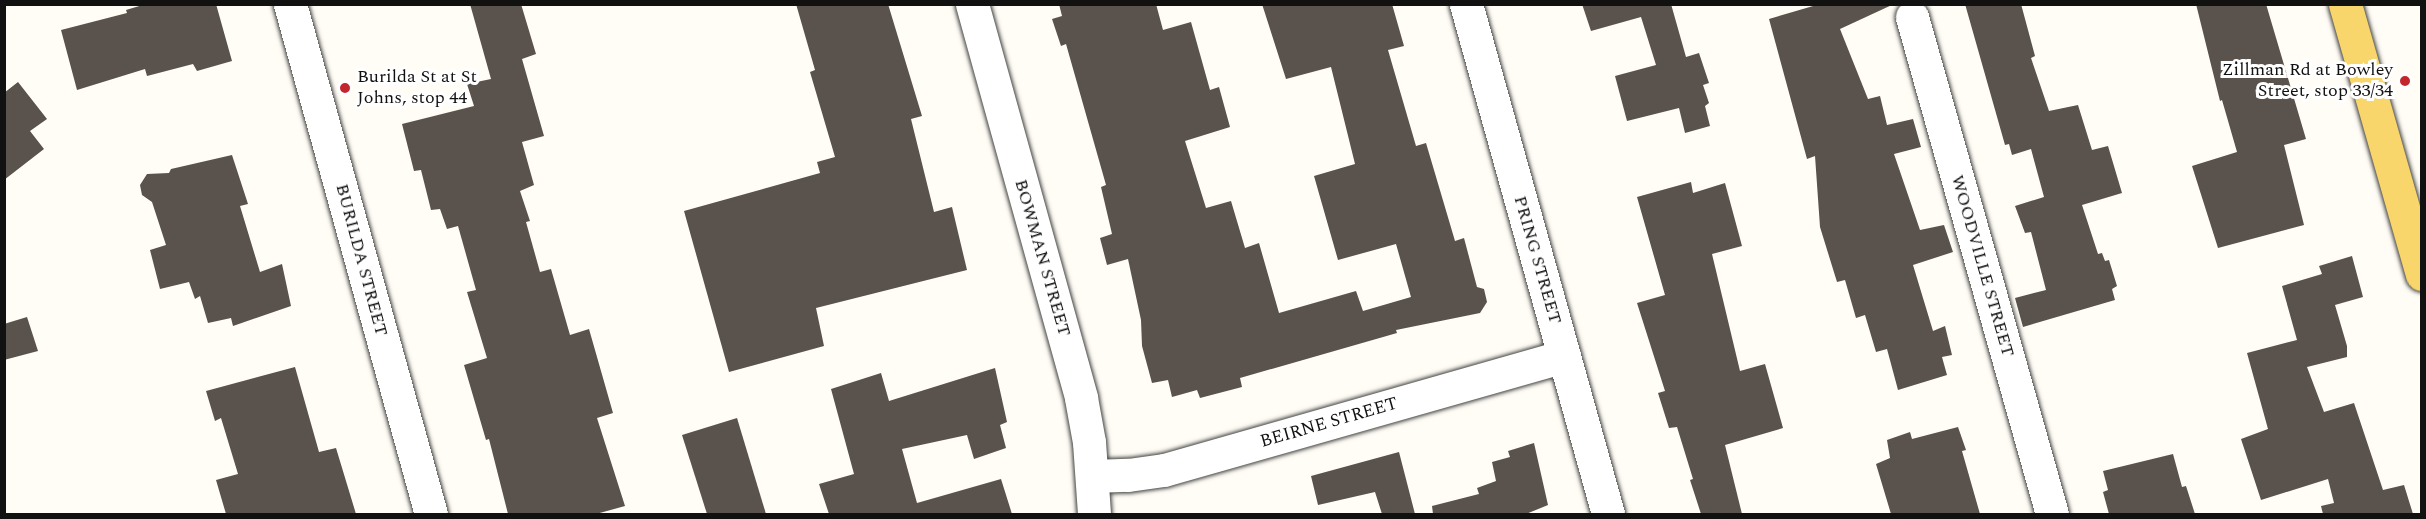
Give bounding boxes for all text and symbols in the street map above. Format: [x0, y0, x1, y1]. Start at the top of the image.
place label: Zillman Rd at Bowley Street, stop 33/34 [2222, 60, 2393, 103]
place label: Burilda St at St Johns, stop 44 [357, 67, 477, 110]
marker: Zillman Rd at Bowley Street, stop 33/34 [2398, 74, 2412, 88]
marker: Burilda St at St Johns, stop 44 [338, 81, 352, 95]
street label: WOODVILLE STREET [1946, 173, 2018, 359]
street label: BOWMAN STREET [1009, 177, 1075, 339]
street label: BURILDA STREET [330, 181, 392, 339]
street label: PRING STREET [1508, 193, 1566, 327]
street label: BEIRNE STREET [1258, 393, 1400, 453]

